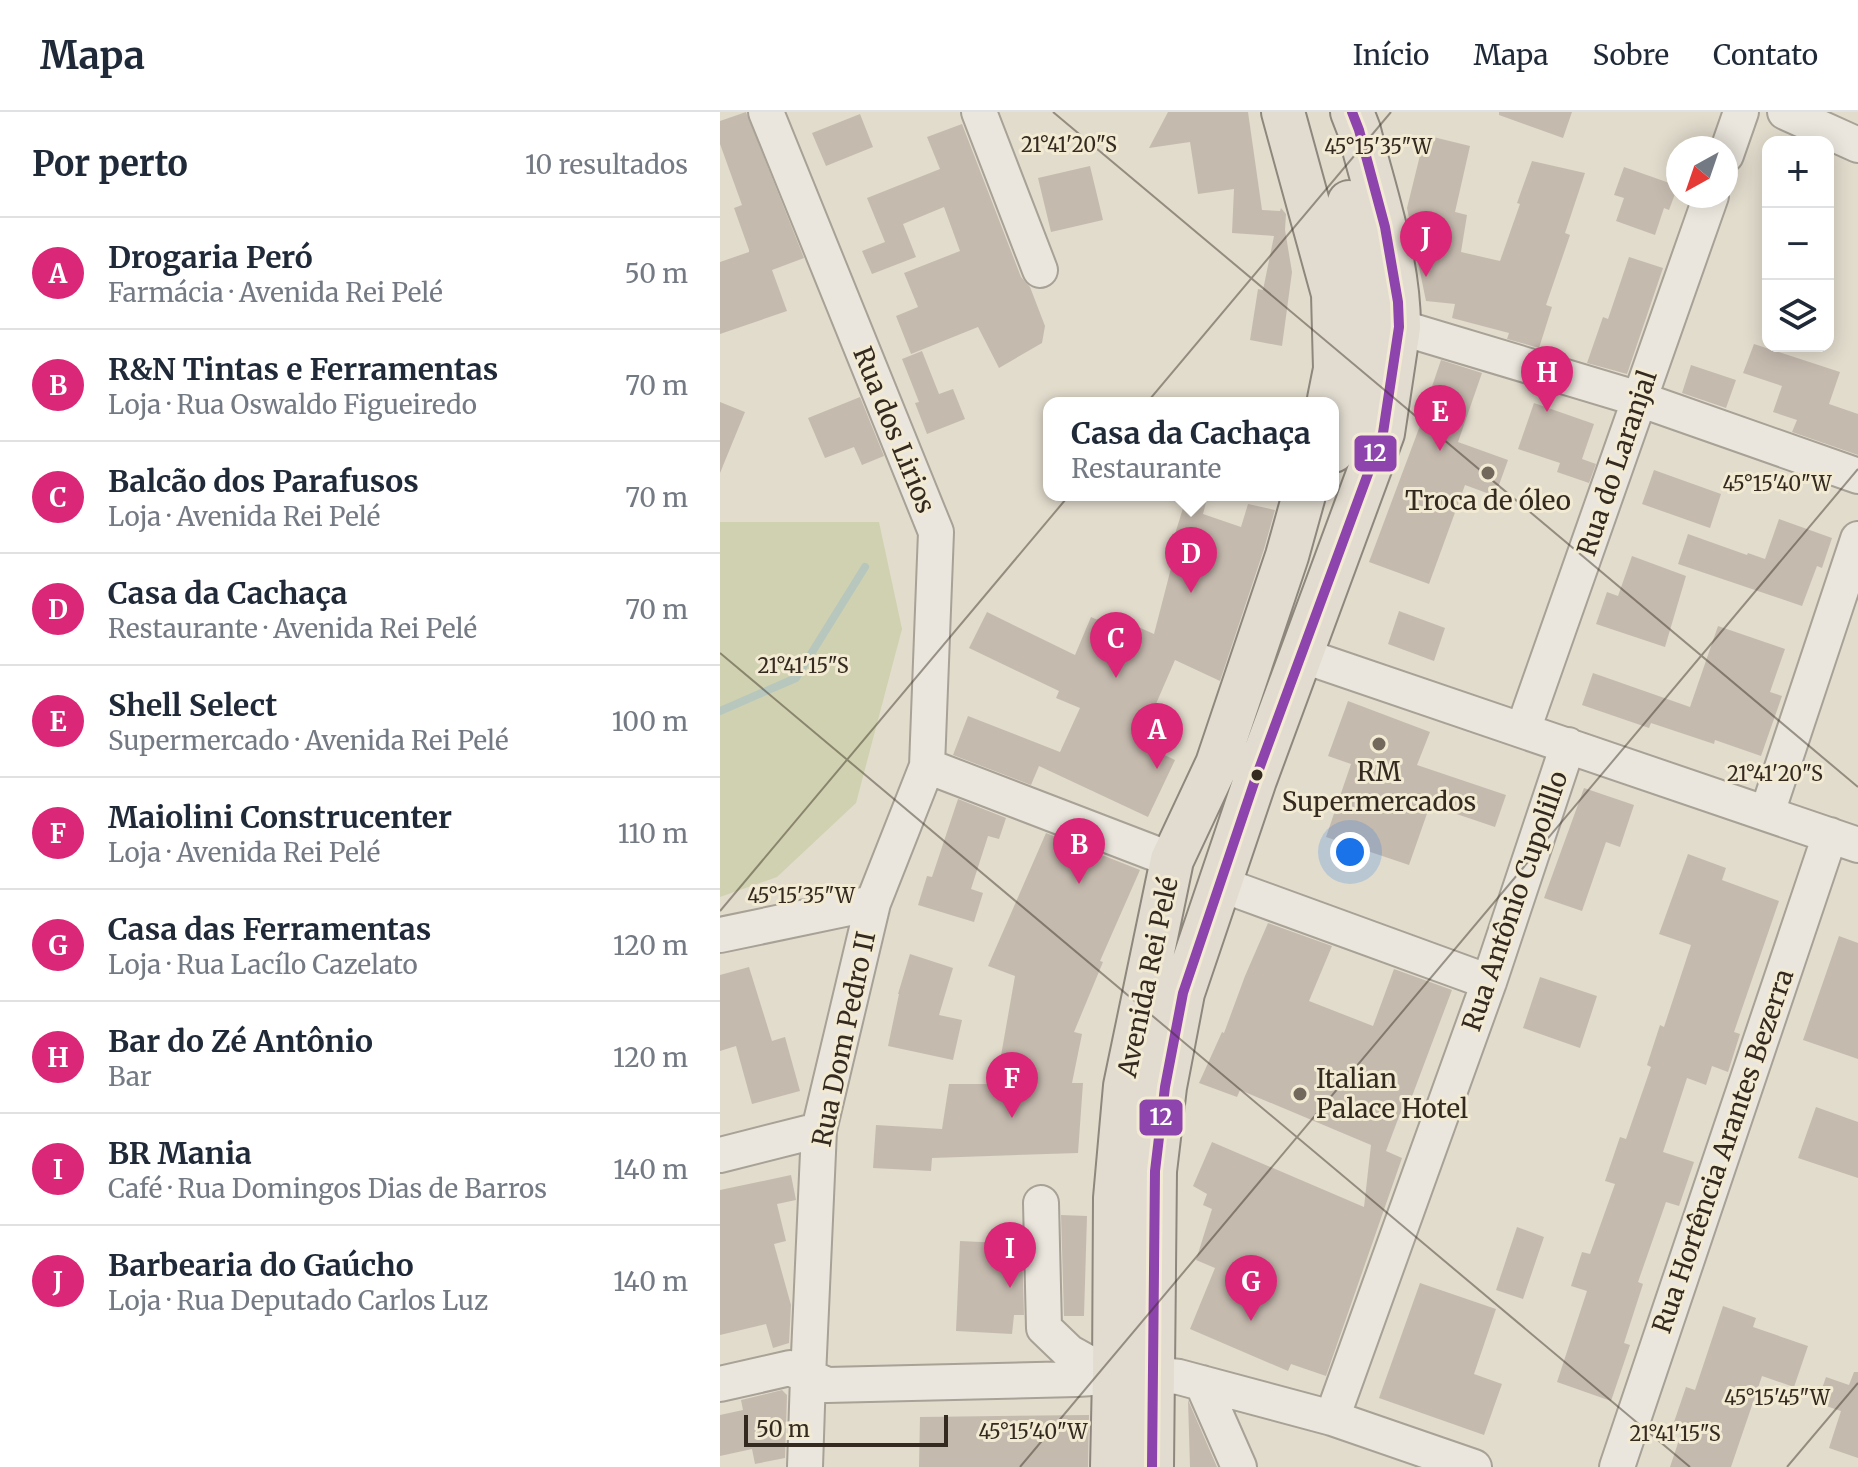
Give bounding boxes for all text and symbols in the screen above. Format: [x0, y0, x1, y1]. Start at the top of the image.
text: Mapa [40, 32, 145, 79]
text: Início [1353, 37, 1429, 73]
text: Mapa [1473, 37, 1548, 73]
text: Sobre [1592, 37, 1669, 73]
text: Contato [1713, 37, 1818, 73]
text: 21°41'20"S [1021, 132, 1117, 157]
text: 45°15'35"W [1324, 134, 1433, 159]
north arrow [1666, 136, 1738, 208]
map controls [1762, 136, 1834, 352]
button: + [1762, 136, 1834, 208]
text: Por perto [32, 143, 188, 185]
text: 10 resultados [525, 148, 688, 181]
button: − [1762, 208, 1834, 280]
pin: J [1400, 211, 1452, 277]
text: Drogaria Peró [108, 238, 313, 276]
text: A [49, 257, 67, 290]
text: 50 m [624, 257, 688, 290]
text: Farmácia · Avenida Rei Pelé [108, 276, 443, 309]
button: layers [1762, 280, 1834, 352]
street label: Rua dos Lirios [846, 342, 943, 518]
pin: H [1521, 346, 1573, 412]
text: R&N Tintas e Ferramentas [108, 350, 498, 388]
street label: Rua do Laranjal [1569, 366, 1664, 560]
text: B [49, 369, 67, 402]
text: 70 m [625, 369, 688, 402]
pin: E [1414, 385, 1466, 451]
text: Loja · Rua Oswaldo Figueiredo [108, 388, 477, 421]
popup [1043, 397, 1339, 501]
text: Casa da Cachaça [1071, 414, 1311, 452]
line badge: 12 [1353, 434, 1398, 473]
text: 12 [1364, 439, 1387, 467]
text: Restaurante [1071, 452, 1221, 485]
text: Balcão dos Parafusos [108, 462, 419, 500]
marker: Troca de óleo [1479, 464, 1497, 482]
text: 45°15'40"W [1722, 471, 1833, 496]
text: C [49, 481, 67, 514]
text: 70 m [625, 481, 688, 514]
place label: Troca de óleo [1405, 484, 1571, 517]
text: Loja · Avenida Rei Pelé [108, 500, 380, 533]
pin: D [1165, 527, 1217, 593]
text: Casa da Cachaça [108, 574, 347, 612]
text: D [48, 593, 68, 626]
text: 70 m [625, 593, 688, 626]
text: Restaurante · Avenida Rei Pelé [108, 612, 477, 645]
pin: C [1090, 612, 1142, 678]
text: 21°41'15"S [757, 653, 849, 678]
text: Shell Select [108, 686, 277, 724]
pin: A [1131, 703, 1183, 769]
text: E [50, 705, 66, 738]
text: 100 m [612, 705, 688, 738]
text: Supermercado · Avenida Rei Pelé [108, 724, 509, 757]
marker: RM Supermercados [1370, 735, 1388, 753]
place label: RM Supermercados [1282, 755, 1476, 818]
text: 21°41'20"S [1727, 761, 1823, 786]
street label: Rua Antônio Cupolillo [1455, 766, 1575, 1035]
unlabelled marker [1249, 767, 1265, 783]
text: Maiolini Construcenter [108, 798, 452, 836]
text: F [50, 817, 66, 850]
text: 110 m [618, 817, 688, 850]
pin: B [1053, 818, 1105, 884]
your location [1330, 832, 1370, 872]
text: Loja · Avenida Rei Pelé [108, 836, 380, 869]
street label: Avenida Rei Pelé [1110, 874, 1185, 1081]
text: 45°15'35"W [747, 883, 856, 908]
text: Casa das Ferramentas [108, 910, 431, 948]
street label: Rua Dom Pedro II [805, 928, 882, 1149]
text: G [49, 929, 67, 962]
text: 120 m [613, 929, 688, 962]
text: Loja · Rua Lacílo Cazelato [108, 948, 418, 981]
street label: Rua Hortência Arantes Bezerra [1645, 964, 1800, 1337]
text: Bar do Zé Antônio [108, 1022, 373, 1060]
text: H [47, 1041, 69, 1074]
text: 120 m [613, 1041, 688, 1074]
pin: F [986, 1052, 1038, 1118]
text: Bar [108, 1060, 152, 1093]
place label: Italian Palace Hotel [1316, 1062, 1468, 1125]
marker: Italian Palace Hotel [1291, 1085, 1309, 1103]
line badge: 12 [1138, 1098, 1184, 1137]
text: 12 [1150, 1103, 1173, 1131]
text: BR Mania [108, 1134, 252, 1172]
text: I [53, 1153, 63, 1186]
text: 140 m [613, 1153, 688, 1186]
text: Café · Rua Domingos Dias de Barros [108, 1172, 547, 1205]
pin: I [984, 1222, 1036, 1288]
text: Barbearia do Gaúcho [108, 1246, 414, 1284]
pin: G [1225, 1255, 1277, 1321]
text: J [53, 1265, 63, 1298]
text: 140 m [613, 1265, 688, 1298]
text: Loja · Rua Deputado Carlos Luz [108, 1284, 488, 1317]
text: 45°15'45"W [1724, 1385, 1831, 1410]
scale bar [744, 1411, 948, 1447]
text: 50 m [756, 1415, 810, 1443]
text: 45°15'40"W [978, 1419, 1089, 1444]
text: 21°41'15"S [1629, 1421, 1721, 1446]

